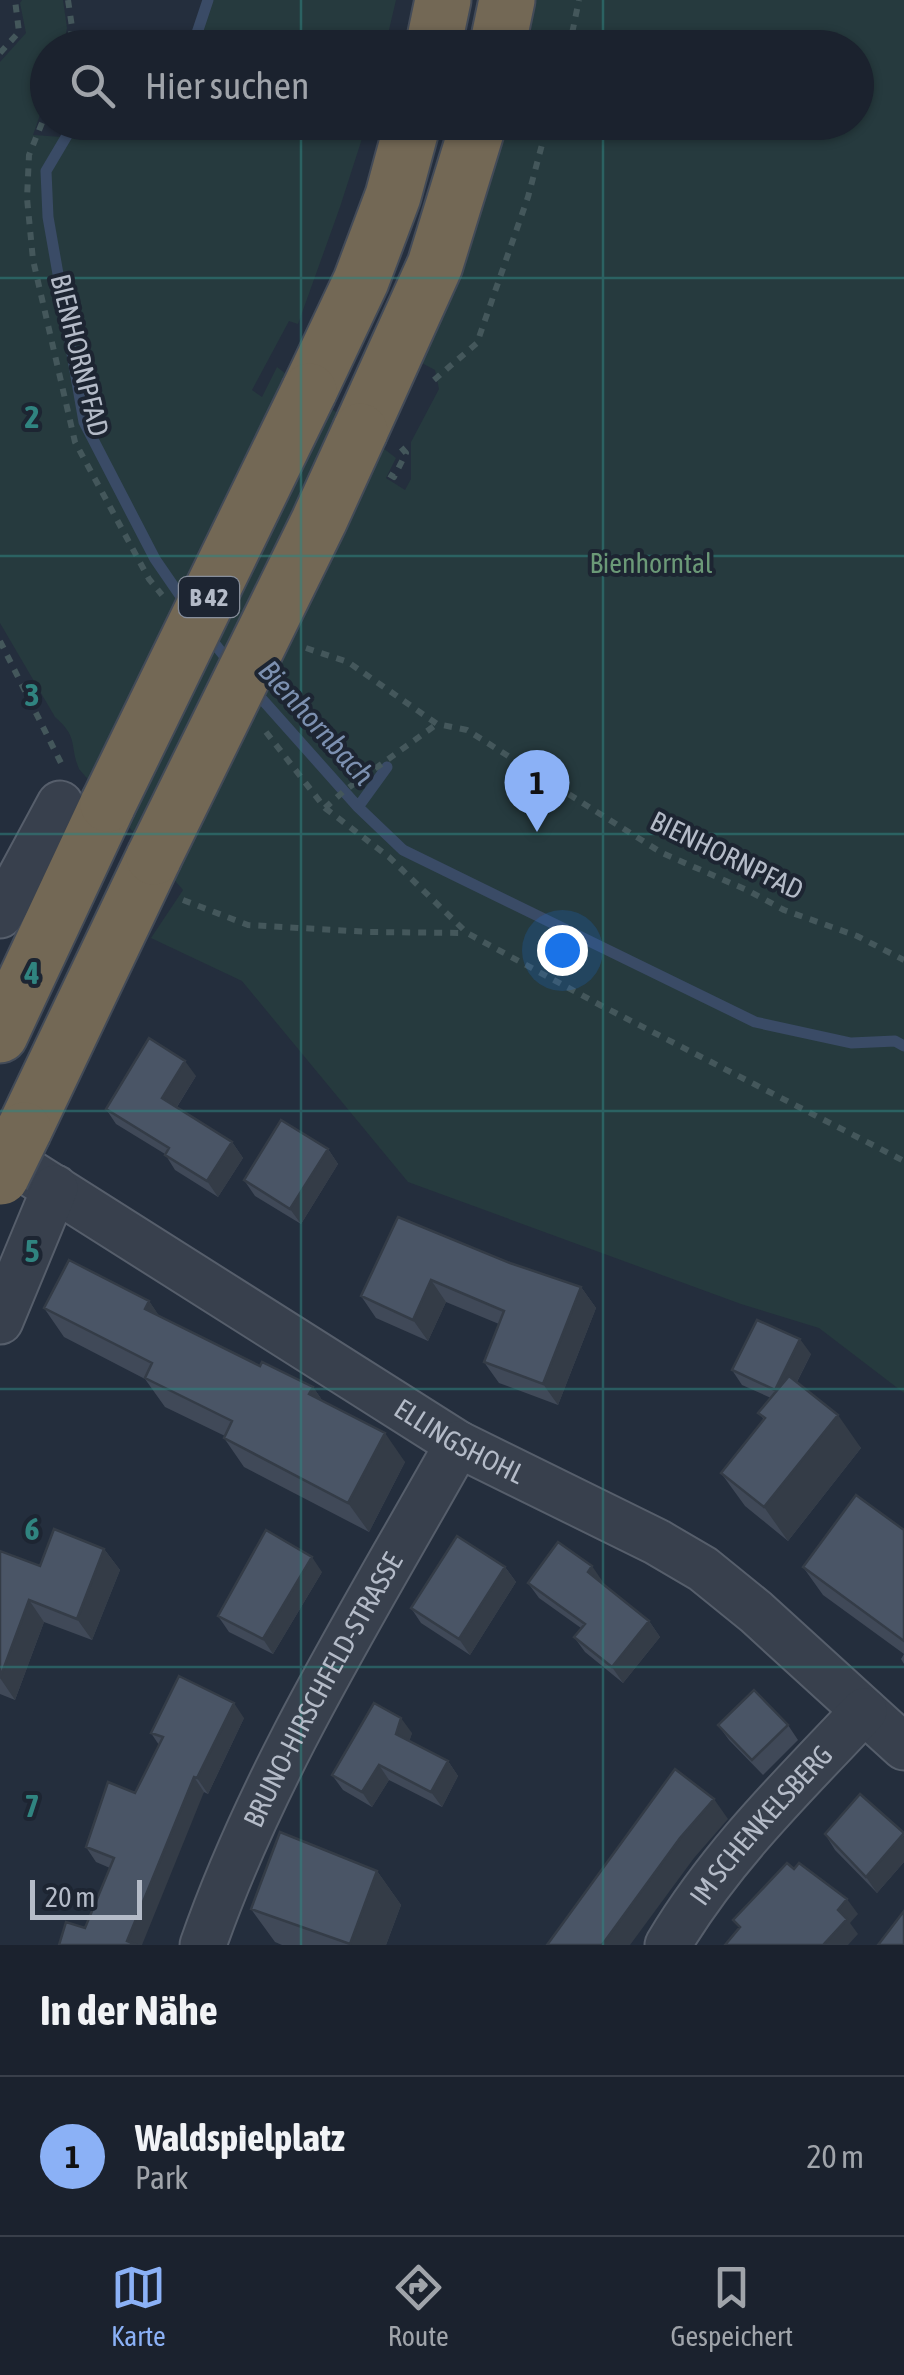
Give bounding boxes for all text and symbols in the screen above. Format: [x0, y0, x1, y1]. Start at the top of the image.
search box [30, 30, 874, 140]
icon: search [65, 58, 120, 113]
text: Hier suchen [145, 64, 309, 107]
street label: BIENHORNPFAD [44, 271, 116, 439]
text: 2 [24, 398, 40, 435]
park label: Bienhorntal [589, 547, 713, 579]
road number: B 42 [179, 577, 239, 617]
water label: Bienhornbach [252, 653, 381, 791]
text: 3 [24, 676, 40, 713]
pin: 1 [504, 750, 570, 832]
street label: BIENHORNPFAD [645, 804, 809, 906]
your location [537, 925, 588, 976]
text: 4 [23, 954, 40, 991]
text: 5 [24, 1232, 40, 1269]
street label: ELLINGSHOHL [389, 1392, 530, 1490]
text: 6 [24, 1510, 40, 1547]
street label: BRUNO-HIRSCHFELD-STRASSE [237, 1547, 409, 1832]
street label: IM SCHENKELSBERG [683, 1739, 839, 1911]
text: 7 [24, 1787, 40, 1824]
scale bar [30, 1875, 142, 1920]
text: 20 m [45, 1881, 95, 1913]
text: In der Nähe [40, 1986, 218, 2034]
text: Waldspielplatz [135, 2116, 345, 2159]
text: 1 [65, 2138, 80, 2175]
text: 20 m [806, 2138, 864, 2175]
text: Park [135, 2159, 188, 2196]
tab: Karte [111, 2260, 166, 2352]
tab: Route [388, 2260, 449, 2352]
tab: Gespeichert [671, 2260, 793, 2352]

